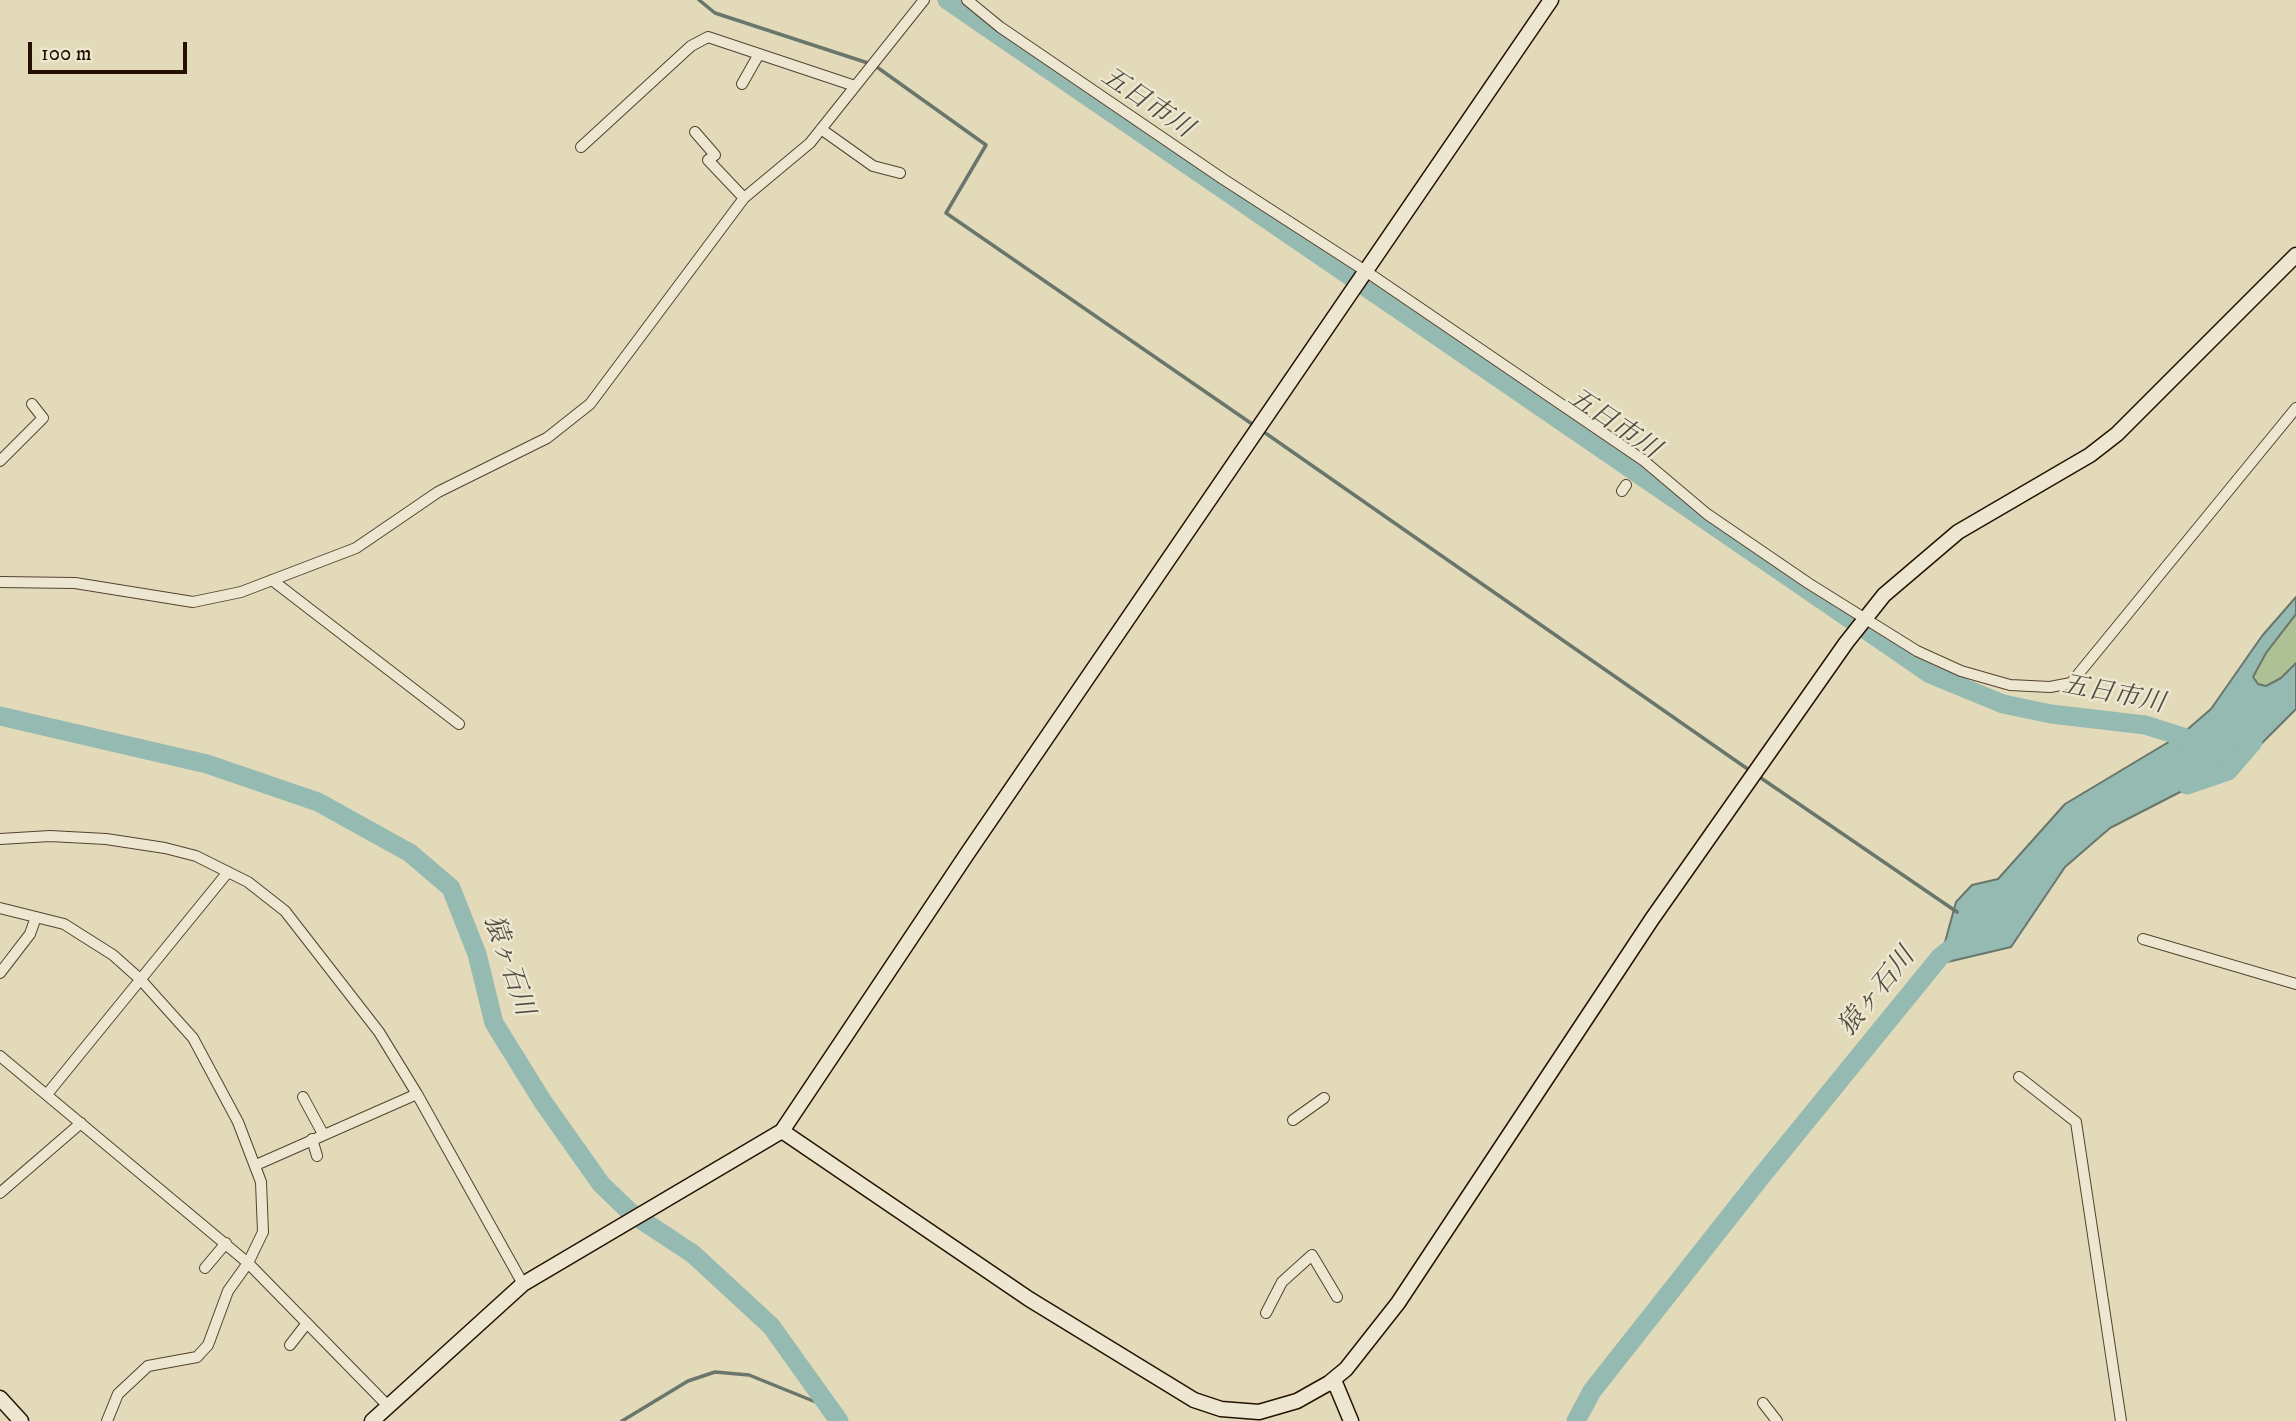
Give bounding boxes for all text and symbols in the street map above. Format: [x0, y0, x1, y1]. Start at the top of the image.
scale bar [32, 28, 191, 72]
text: 100 m [41, 41, 92, 67]
water label: 五日市川 [1094, 62, 1198, 146]
water label: 五日市川 [1561, 383, 1665, 467]
water label: 五日市川 [2059, 671, 2167, 721]
water label: 猿ヶ石川 [475, 912, 539, 1020]
water label: 猿ヶ石川 [1833, 943, 1923, 1043]

